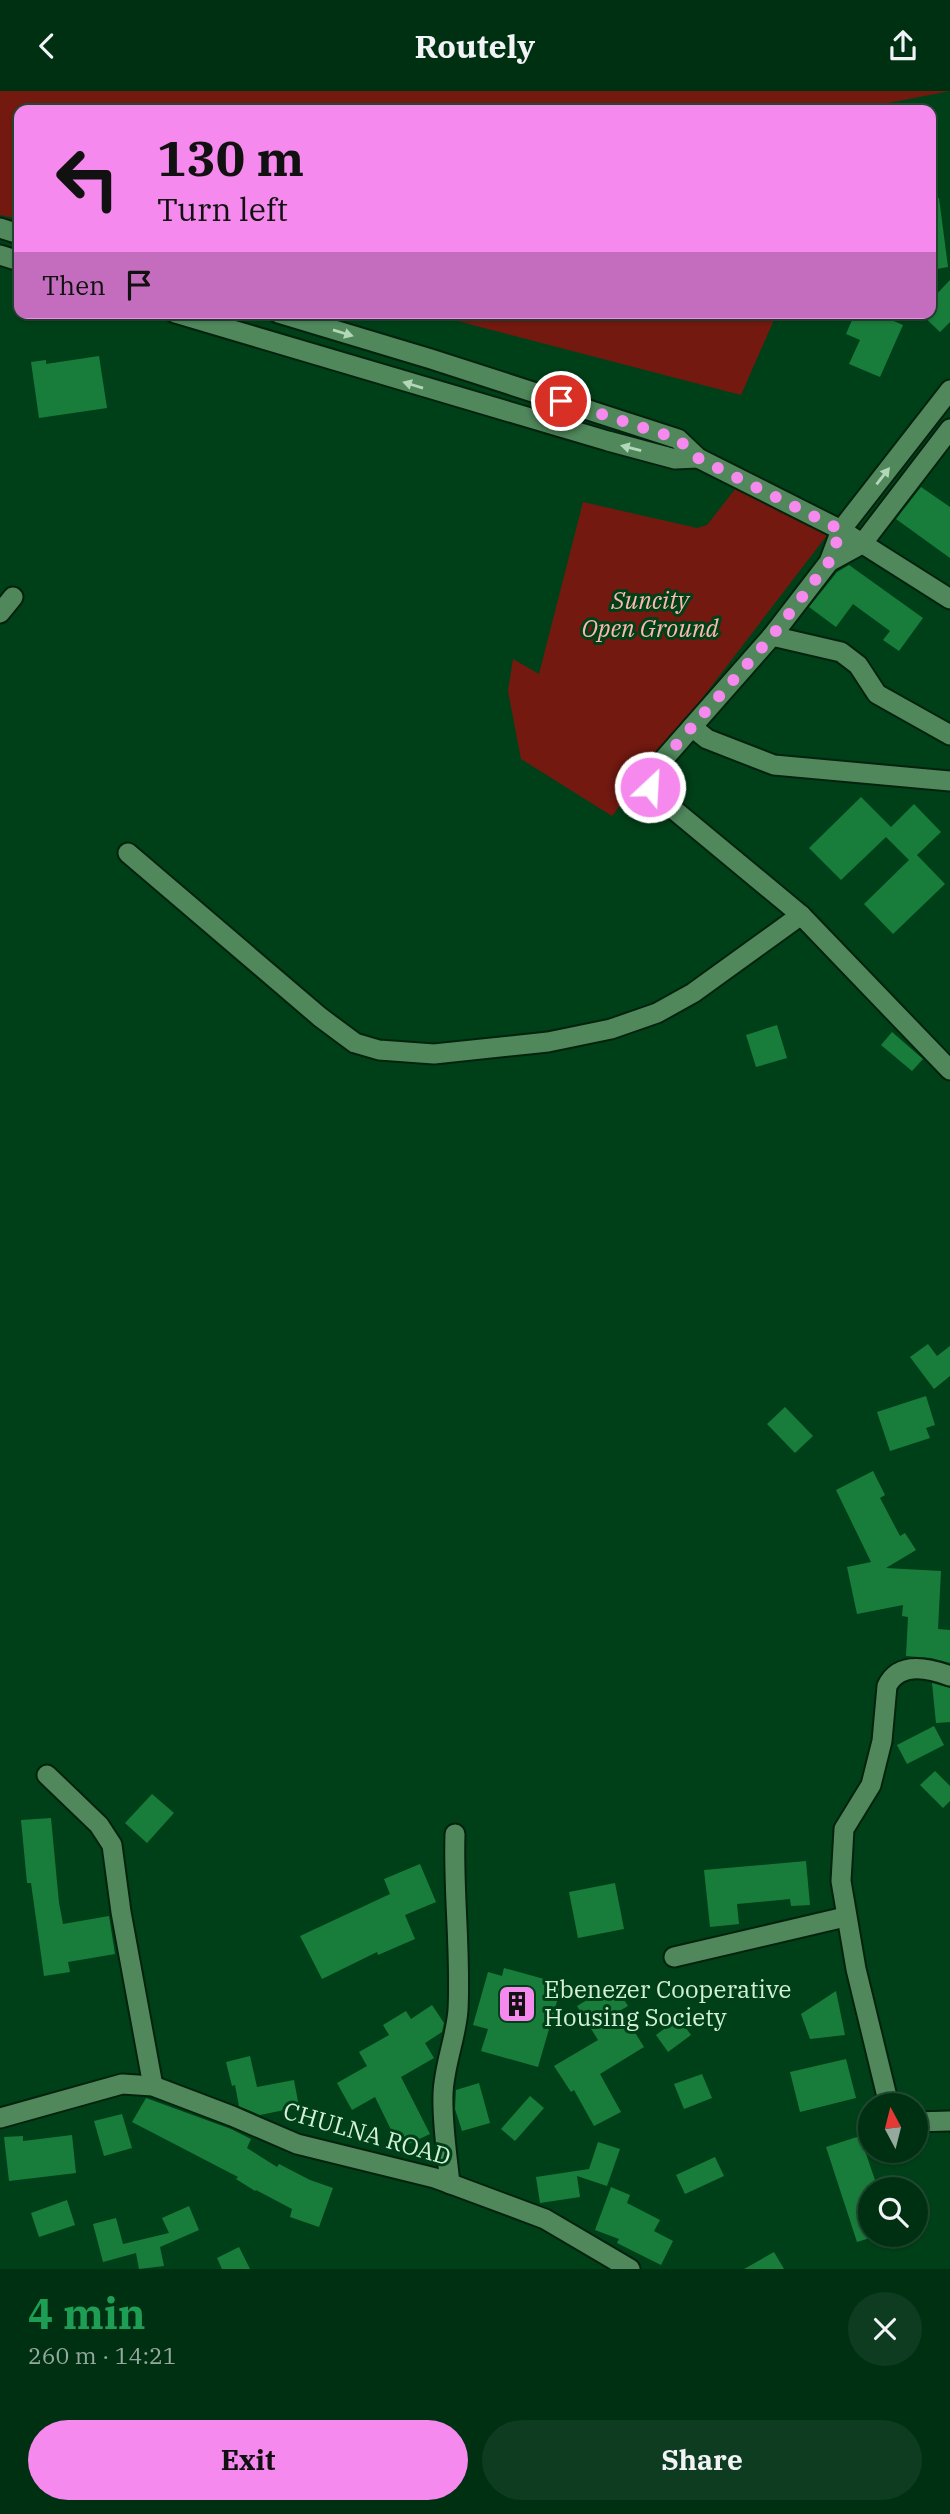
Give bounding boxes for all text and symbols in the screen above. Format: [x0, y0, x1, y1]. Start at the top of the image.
text: Routely [415, 25, 535, 67]
icon: back [28, 27, 66, 65]
icon: share [884, 27, 922, 65]
text: 130 m [157, 126, 304, 189]
icon: left [42, 133, 133, 224]
text: Turn left [157, 188, 288, 230]
icon: arrive [120, 266, 158, 304]
text: Then [42, 268, 106, 302]
one-way arrow [333, 328, 354, 338]
pin [531, 371, 591, 431]
one-way arrow [402, 379, 423, 389]
icon: arrive [542, 382, 580, 420]
one-way arrow [620, 442, 642, 453]
one-way arrow [875, 468, 890, 485]
park label: Suncity Open Ground [581, 584, 720, 644]
position arrow [613, 750, 687, 824]
place label: Ebenezer Cooperative Housing Society [544, 1973, 791, 2033]
building icon: Ebenezer Cooperative Housing Society [496, 1983, 538, 2025]
north arrow [858, 2093, 928, 2163]
map controls [858, 2093, 928, 2247]
street label: CHULNA ROAD [280, 2094, 455, 2172]
button: search [858, 2177, 928, 2247]
text: 4 min [28, 2286, 146, 2341]
button: close [848, 2292, 922, 2366]
text: 260 m · 14:21 [28, 2340, 177, 2370]
button: Exit [28, 2420, 468, 2500]
button: Share [482, 2420, 922, 2500]

